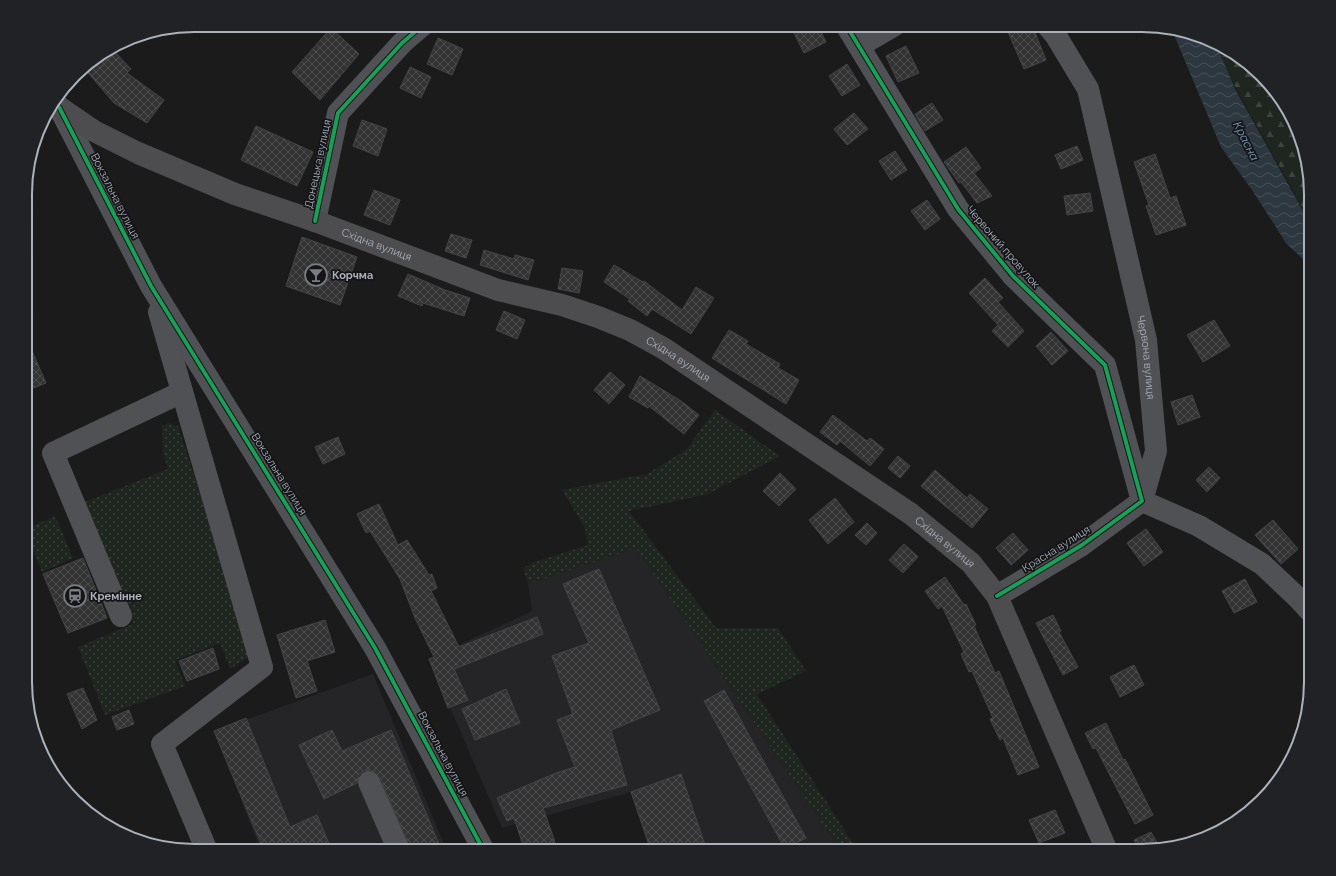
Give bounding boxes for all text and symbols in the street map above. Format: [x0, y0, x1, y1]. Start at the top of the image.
street label: Донецька вулиця [302, 118, 334, 210]
water label: Красна [1230, 119, 1262, 163]
street label: Вокзальна вулиця [88, 151, 142, 241]
street label: Червоний провулок [964, 203, 1043, 291]
street label: Східна вулиця [340, 225, 414, 263]
bar icon: Корчма [303, 262, 329, 288]
place label: Корчма [332, 269, 373, 282]
street label: Червона вулиця [1134, 314, 1158, 400]
street label: Східна вулиця [644, 334, 713, 384]
street label: Вокзальна вулиця [249, 431, 309, 517]
street label: Східна вулиця [912, 514, 978, 570]
street label: Красна вулиця [1020, 523, 1092, 575]
station icon: Кремінне [62, 583, 88, 609]
place label: Кремінне [90, 590, 142, 603]
street label: Вокзальна вулиця [415, 709, 471, 799]

